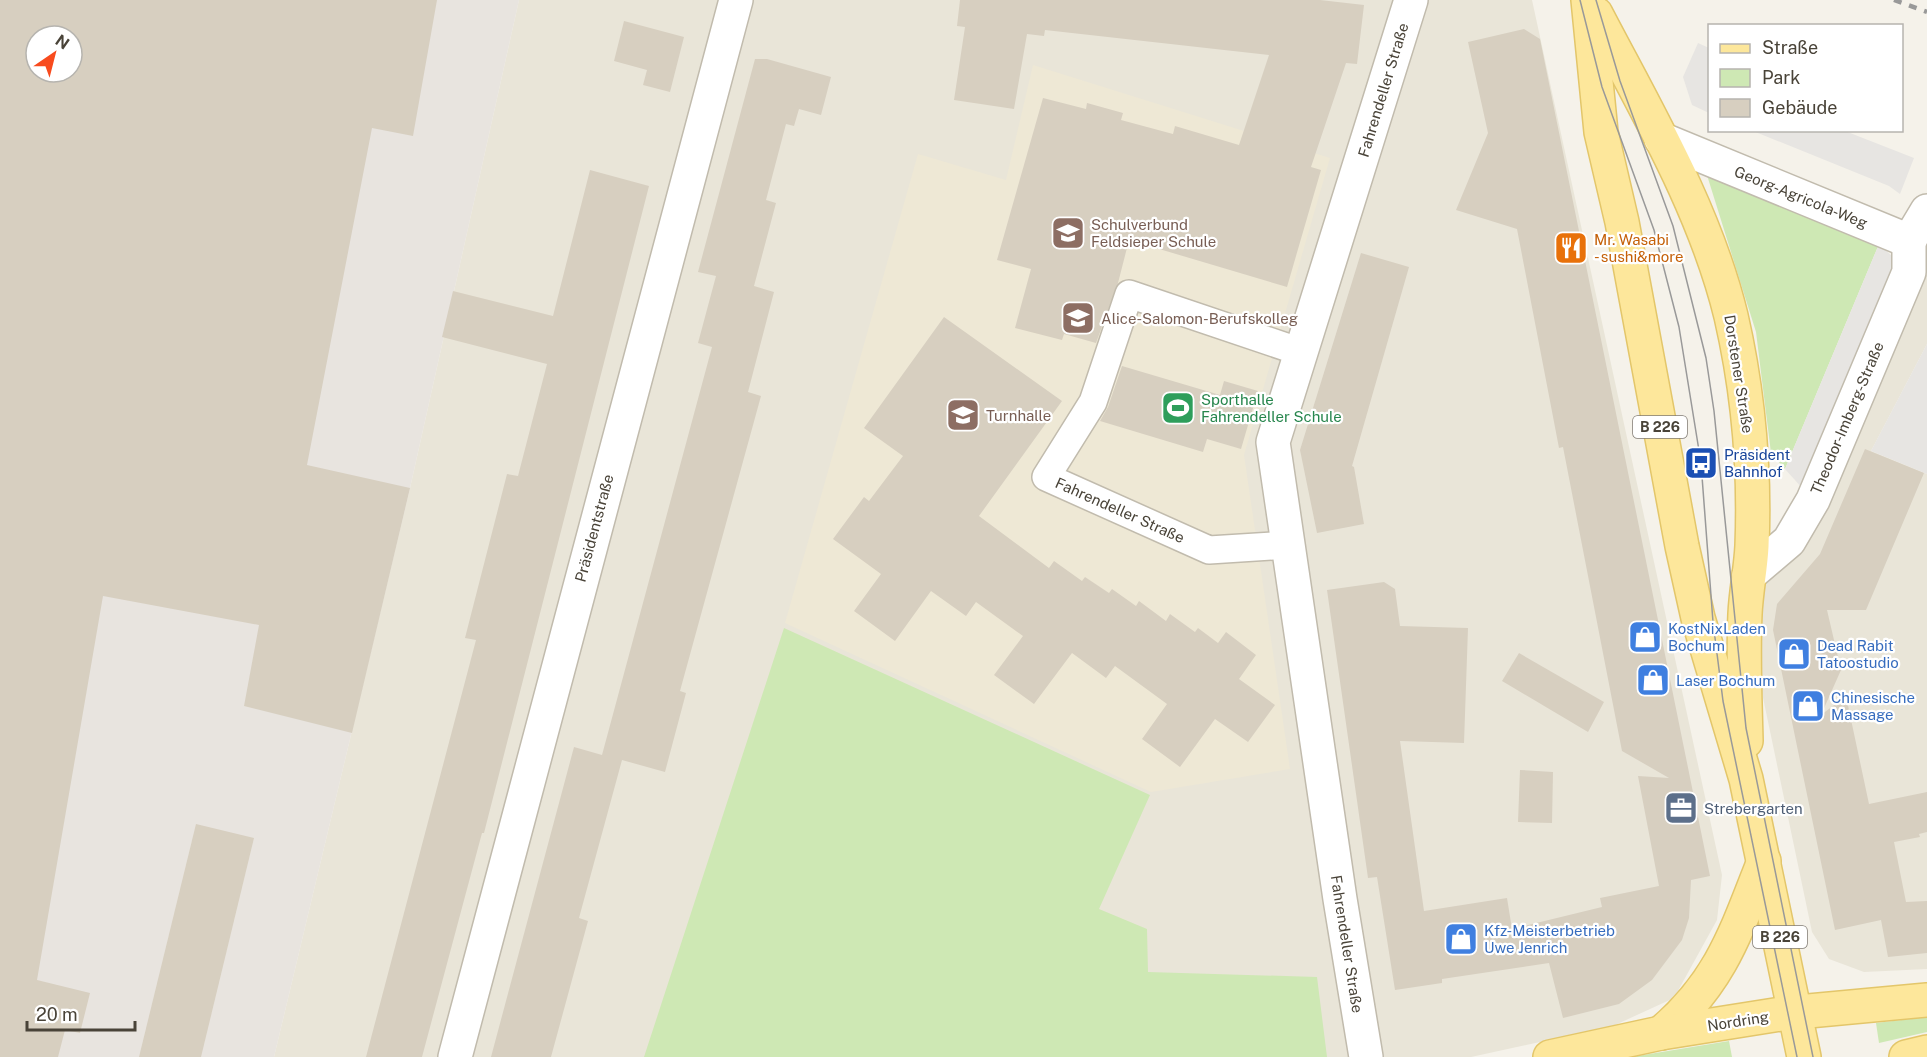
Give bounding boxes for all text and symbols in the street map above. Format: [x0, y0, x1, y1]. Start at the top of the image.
street label: Fahrendeller Straße [1354, 21, 1412, 159]
north arrow [24, 24, 84, 84]
legend [1708, 24, 1903, 132]
text: N [52, 31, 73, 53]
text: Straße [1762, 37, 1818, 58]
text: Park [1762, 67, 1800, 88]
text: Gebäude [1762, 97, 1837, 118]
street label: Georg-Agricola-Weg [1732, 162, 1870, 232]
school or university icon: Schulverbund Feldsieper Schule [1050, 215, 1086, 251]
place label: Schulverbund Feldsieper Schule [1091, 216, 1216, 250]
restaurant icon: Mr. Wasabi - sushi&more [1553, 230, 1589, 266]
place label: Mr. Wasabi - sushi&more [1594, 231, 1683, 265]
school or university icon: Alice-Salomon-Berufskolleg [1060, 300, 1096, 336]
place label: Alice-Salomon-Berufskolleg [1101, 310, 1298, 327]
street label: Dorstener Straße [1721, 314, 1757, 434]
street label: Theodor-Imberg-Straße [1807, 339, 1887, 497]
sports icon: Sporthalle Fahrendeller Schule [1160, 390, 1196, 426]
place label: Sporthalle Fahrendeller Schule [1201, 391, 1342, 425]
school or university icon: Turnhalle [945, 397, 981, 433]
place label: Turnhalle [986, 407, 1051, 424]
road number: B 226 [1633, 416, 1687, 438]
bus stop icon: Präsident Bahnhof [1683, 445, 1719, 481]
place label: Präsident Bahnhof [1724, 446, 1790, 480]
street label: Präsidentstraße [571, 472, 617, 584]
street label: Fahrendeller Straße [1053, 474, 1187, 546]
shop icon: KostNixLaden Bochum [1627, 619, 1663, 655]
place label: KostNixLaden Bochum [1668, 620, 1766, 654]
shop icon: Dead Rabit Tatoostudio [1776, 636, 1812, 672]
place label: Dead Rabit Tatoostudio [1817, 637, 1899, 671]
shop icon: Laser Bochum [1635, 662, 1671, 698]
place label: Laser Bochum [1676, 672, 1775, 689]
shop icon: Chinesische Massage [1790, 688, 1826, 724]
place label: Chinesische Massage [1831, 689, 1915, 723]
office icon: Strebergarten [1663, 790, 1699, 826]
place label: Strebergarten [1704, 800, 1803, 817]
street label: Fahrendeller Straße [1328, 874, 1366, 1014]
shop icon: Kfz-Meisterbetrieb Uwe Jenrich [1443, 921, 1479, 957]
place label: Kfz-Meisterbetrieb Uwe Jenrich [1484, 922, 1615, 956]
road number: B 226 [1753, 926, 1807, 948]
scale bar [27, 994, 135, 1032]
text: 20 m [36, 1004, 78, 1025]
street label: Nordring [1706, 1008, 1770, 1034]

